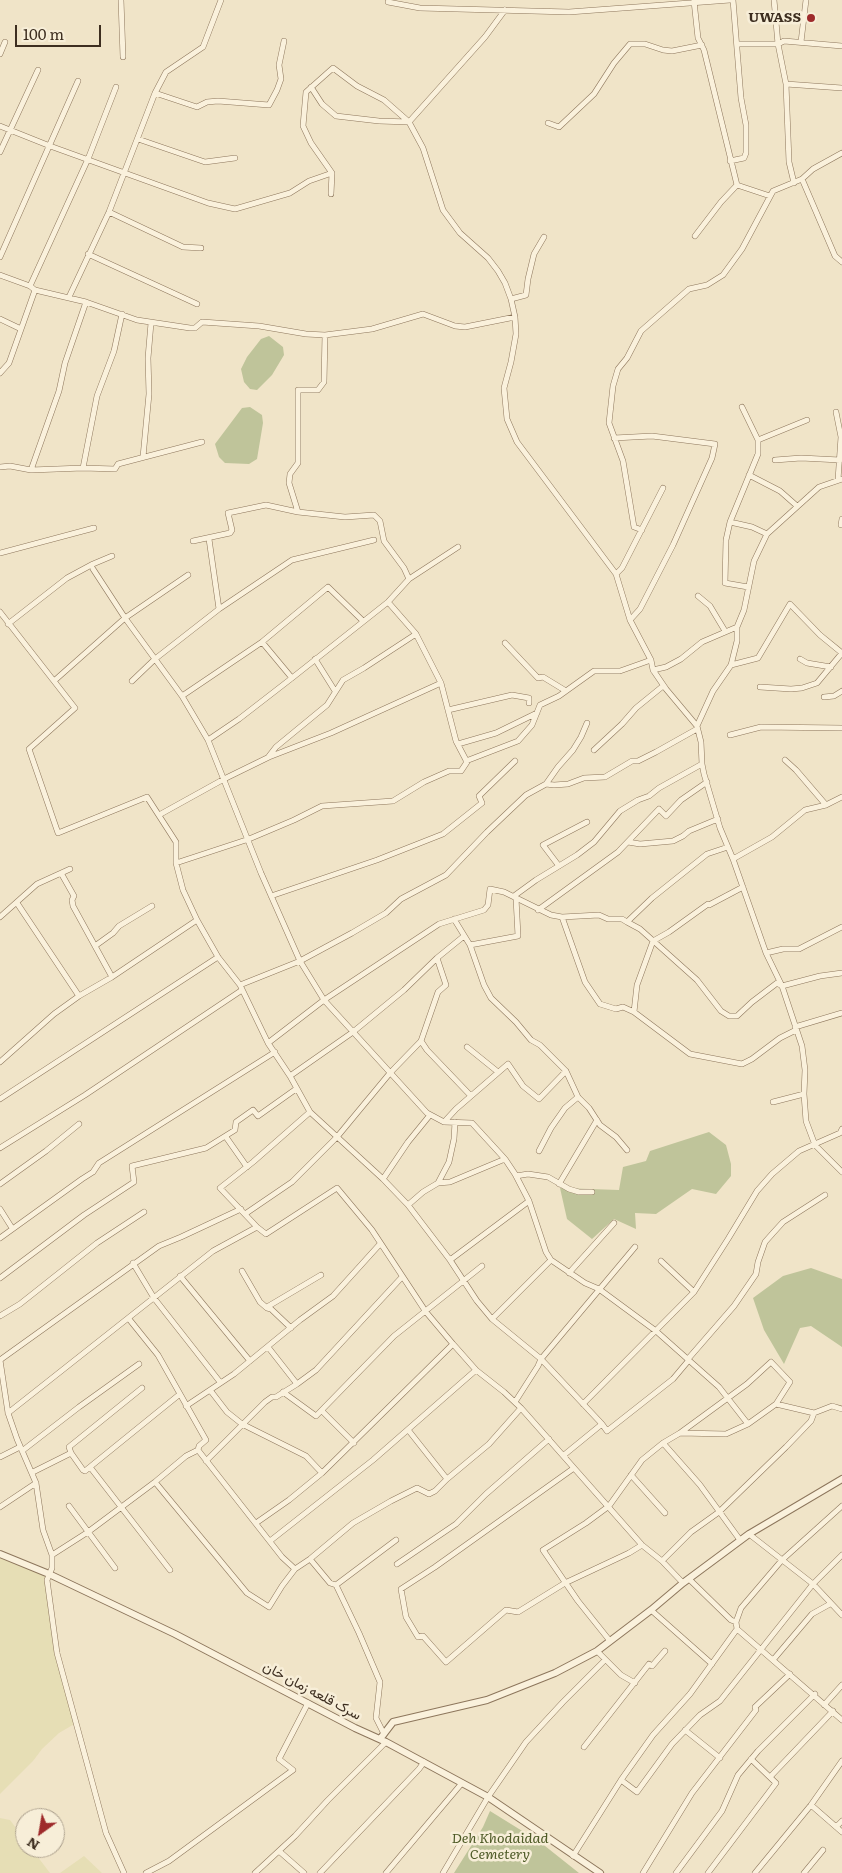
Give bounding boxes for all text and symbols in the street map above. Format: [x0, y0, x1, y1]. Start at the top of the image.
place label: UWASS [748, 10, 801, 26]
marker: UWASS [805, 12, 817, 24]
scale bar [18, 15, 104, 47]
text: 100 m [23, 22, 64, 45]
street label: سرک قلعه زمان خان [260, 1658, 364, 1724]
north arrow [15, 1808, 65, 1858]
park label: Deh Khodaidad Cemetery [452, 1831, 548, 1864]
text: N [22, 1833, 43, 1856]

